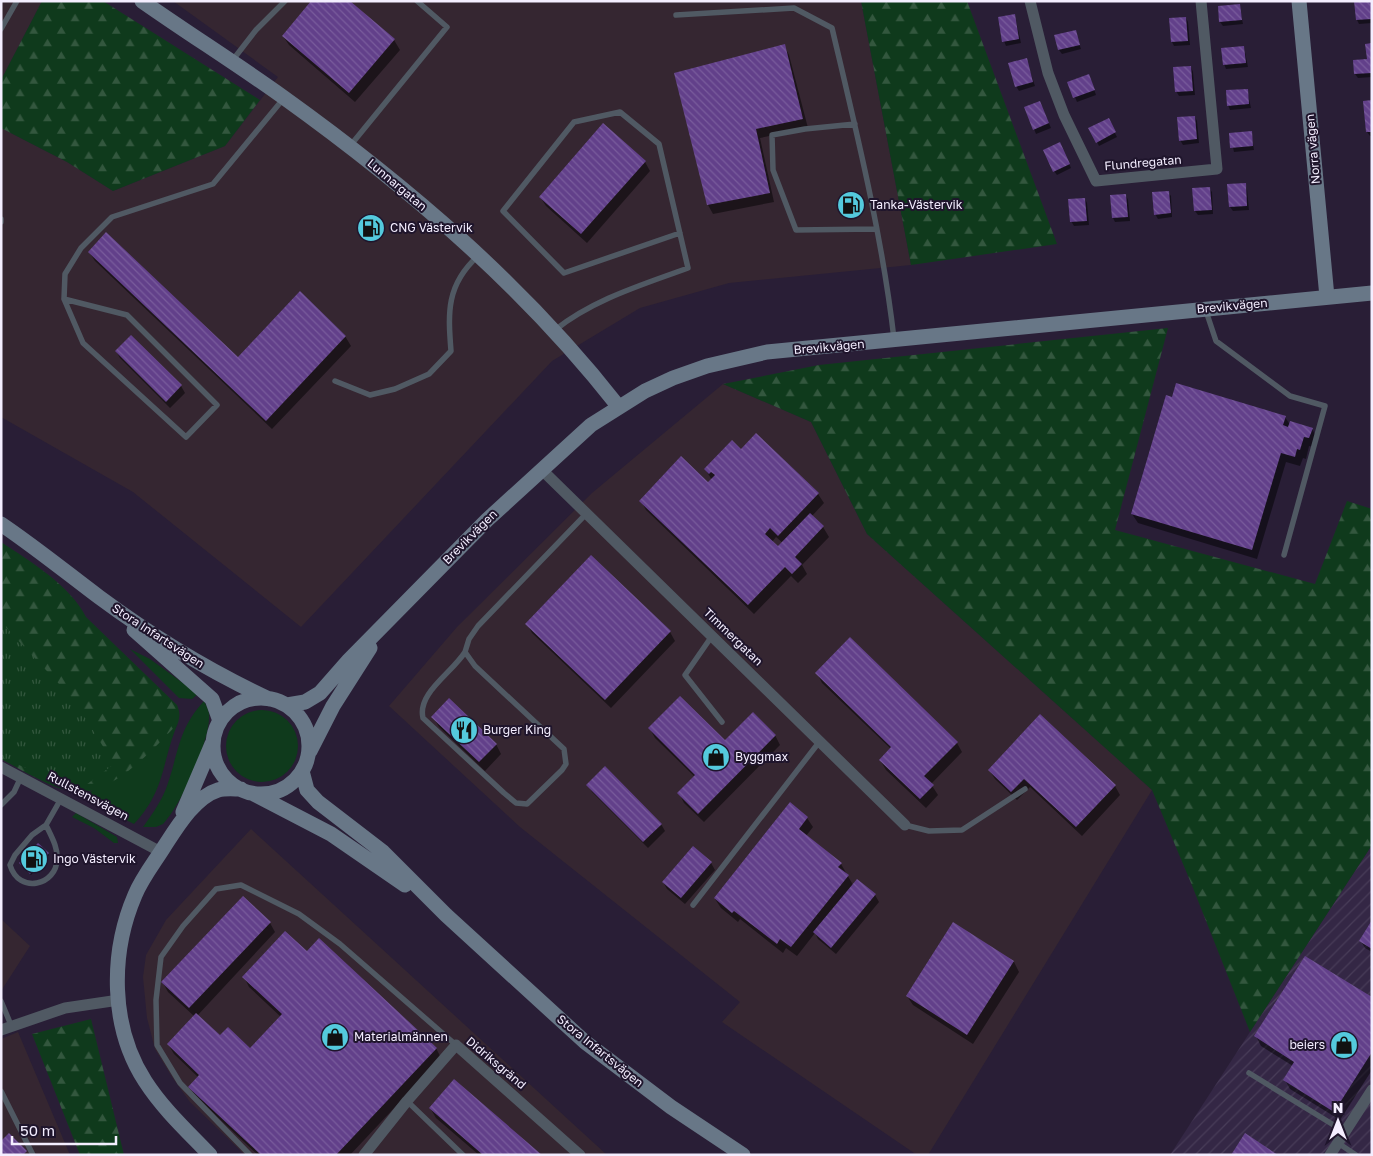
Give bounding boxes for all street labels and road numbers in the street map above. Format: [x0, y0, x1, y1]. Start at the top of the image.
street label: Norra vägen [1302, 113, 1323, 185]
street label: Flundregatan [1104, 152, 1182, 173]
street label: Lunnargatan [365, 155, 430, 214]
street label: Brevikvägen [1196, 295, 1268, 316]
street label: Brevikvägen [793, 336, 865, 357]
street label: Brevikvägen [439, 506, 500, 567]
street label: Stora Infartsvägen [109, 600, 207, 671]
street label: Timmergatan [701, 605, 766, 669]
street label: Rullstensvägen [45, 768, 131, 823]
street label: Stora Infartsvägen [554, 1011, 647, 1090]
street label: Didriksgränd [463, 1033, 529, 1092]

